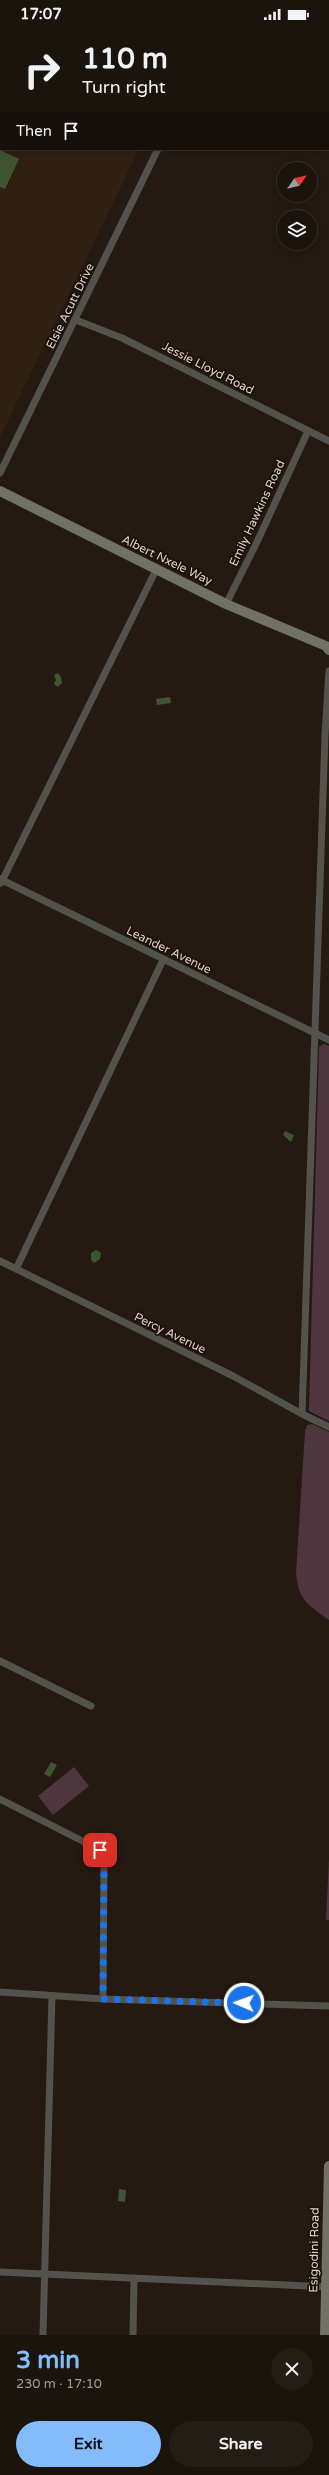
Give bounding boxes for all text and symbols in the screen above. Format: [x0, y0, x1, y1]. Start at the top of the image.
text: 17:07 [20, 5, 62, 23]
text: 110 m [82, 42, 168, 76]
icon: right [16, 44, 68, 96]
text: Turn right [82, 76, 166, 98]
icon: arrive [60, 120, 82, 142]
text: Then [16, 122, 52, 140]
north arrow [277, 162, 317, 202]
map controls [277, 162, 317, 250]
button: layers [277, 210, 317, 250]
street label: Elsie Acutt Drive [43, 261, 97, 351]
street label: Jessie Lloyd Road [160, 339, 256, 397]
street label: Emily Hawkins Road [226, 458, 288, 568]
street label: Albert Nxele Way [119, 532, 215, 588]
street label: Leander Avenue [124, 923, 214, 977]
street label: Percy Avenue [132, 1310, 208, 1356]
pin [83, 1833, 117, 1867]
icon: arrive [89, 1839, 111, 1861]
position arrow [223, 1982, 265, 2024]
street label: Esigodini Road [306, 2207, 322, 2293]
text: 3 min [16, 2346, 80, 2375]
button: close [271, 2348, 313, 2390]
text: 230 m · 17:10 [16, 2376, 102, 2392]
button: Exit [16, 2421, 161, 2467]
button: Share [169, 2421, 313, 2467]

